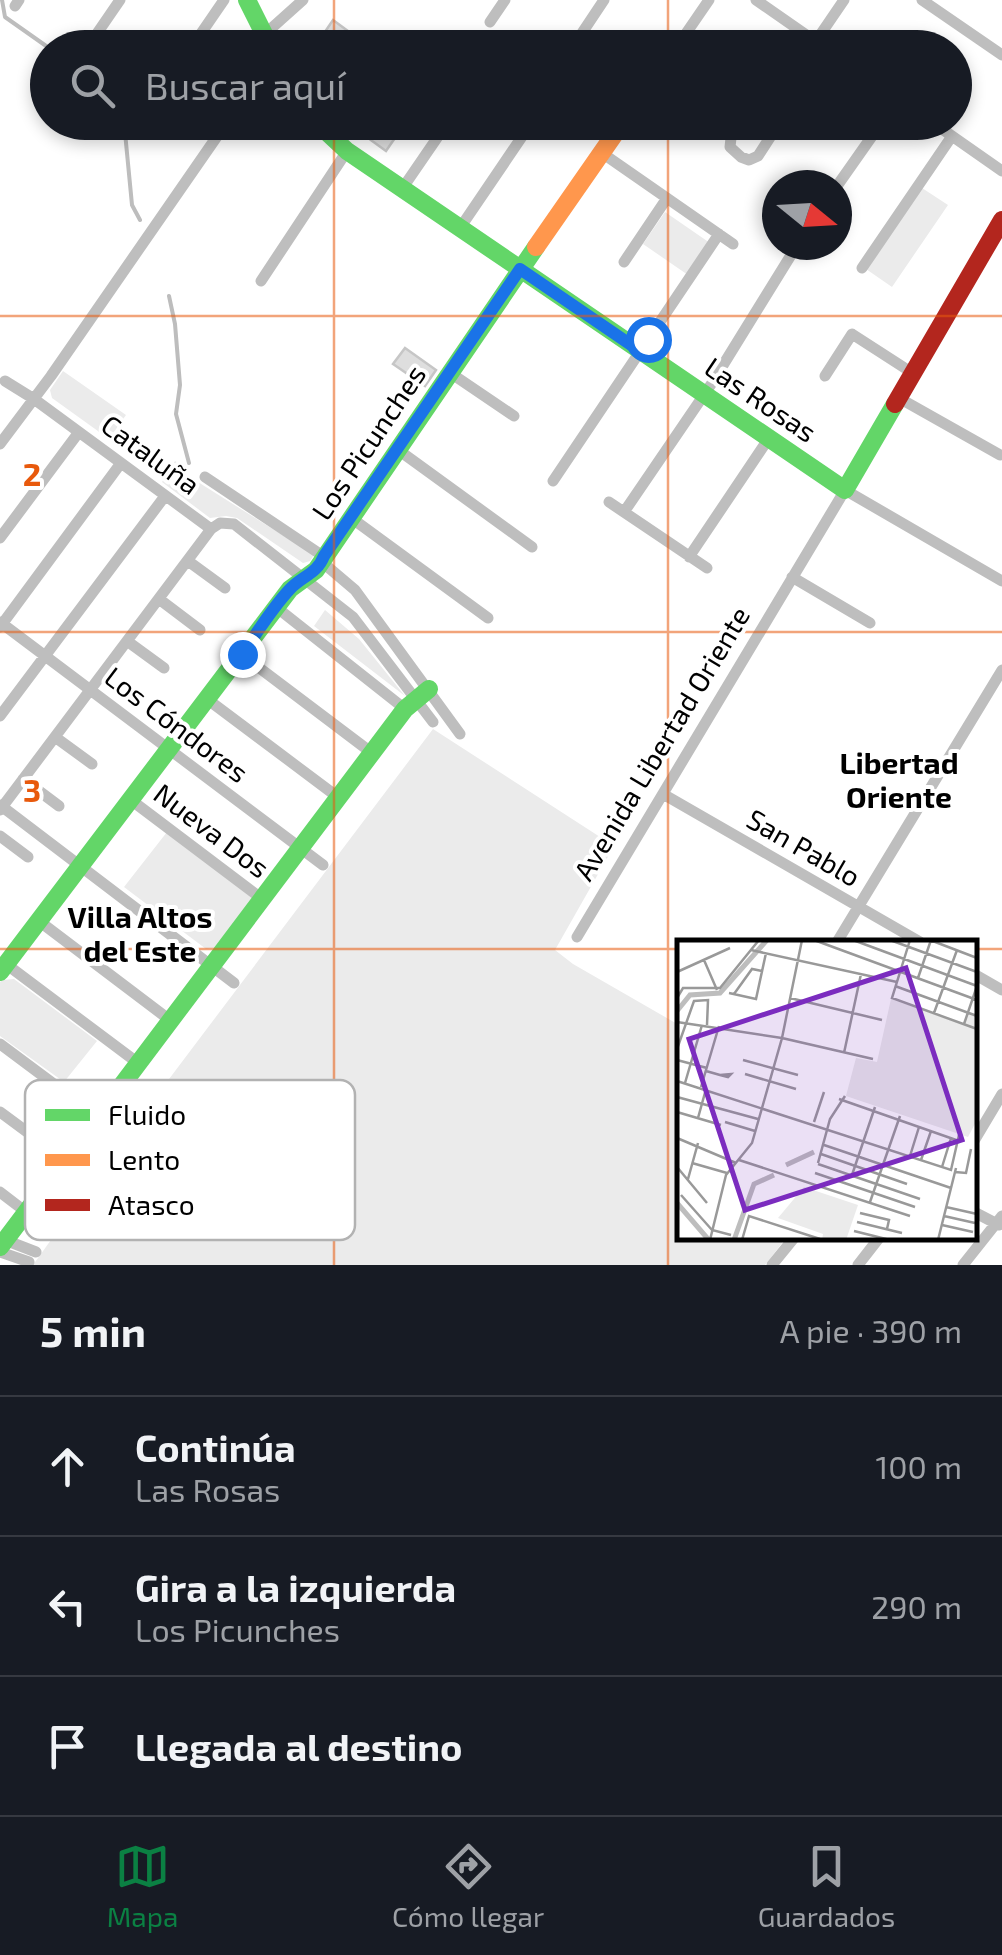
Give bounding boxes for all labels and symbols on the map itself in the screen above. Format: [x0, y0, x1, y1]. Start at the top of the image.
north arrow [762, 170, 852, 260]
route start [626, 317, 672, 363]
street label: Las Rosas [699, 349, 823, 449]
street label: Los Picunches [304, 358, 432, 526]
street label: Cataluña [95, 407, 207, 501]
text: 2 [23, 454, 41, 492]
street label: Avenida Libertad Oriente [566, 600, 756, 886]
route end [220, 632, 266, 678]
street label: Los Cóndores [99, 659, 255, 789]
district label: Libertad Oriente [839, 744, 959, 814]
text: 3 [23, 770, 41, 808]
street label: Nueva Dos [148, 776, 276, 884]
street label: San Pablo [741, 801, 867, 893]
district label: Villa Altos del Este [67, 898, 213, 968]
inset map [677, 940, 977, 1240]
legend [25, 1080, 355, 1240]
text: Fluido [108, 1097, 186, 1131]
text: Lento [108, 1142, 180, 1176]
text: Atasco [108, 1187, 195, 1221]

